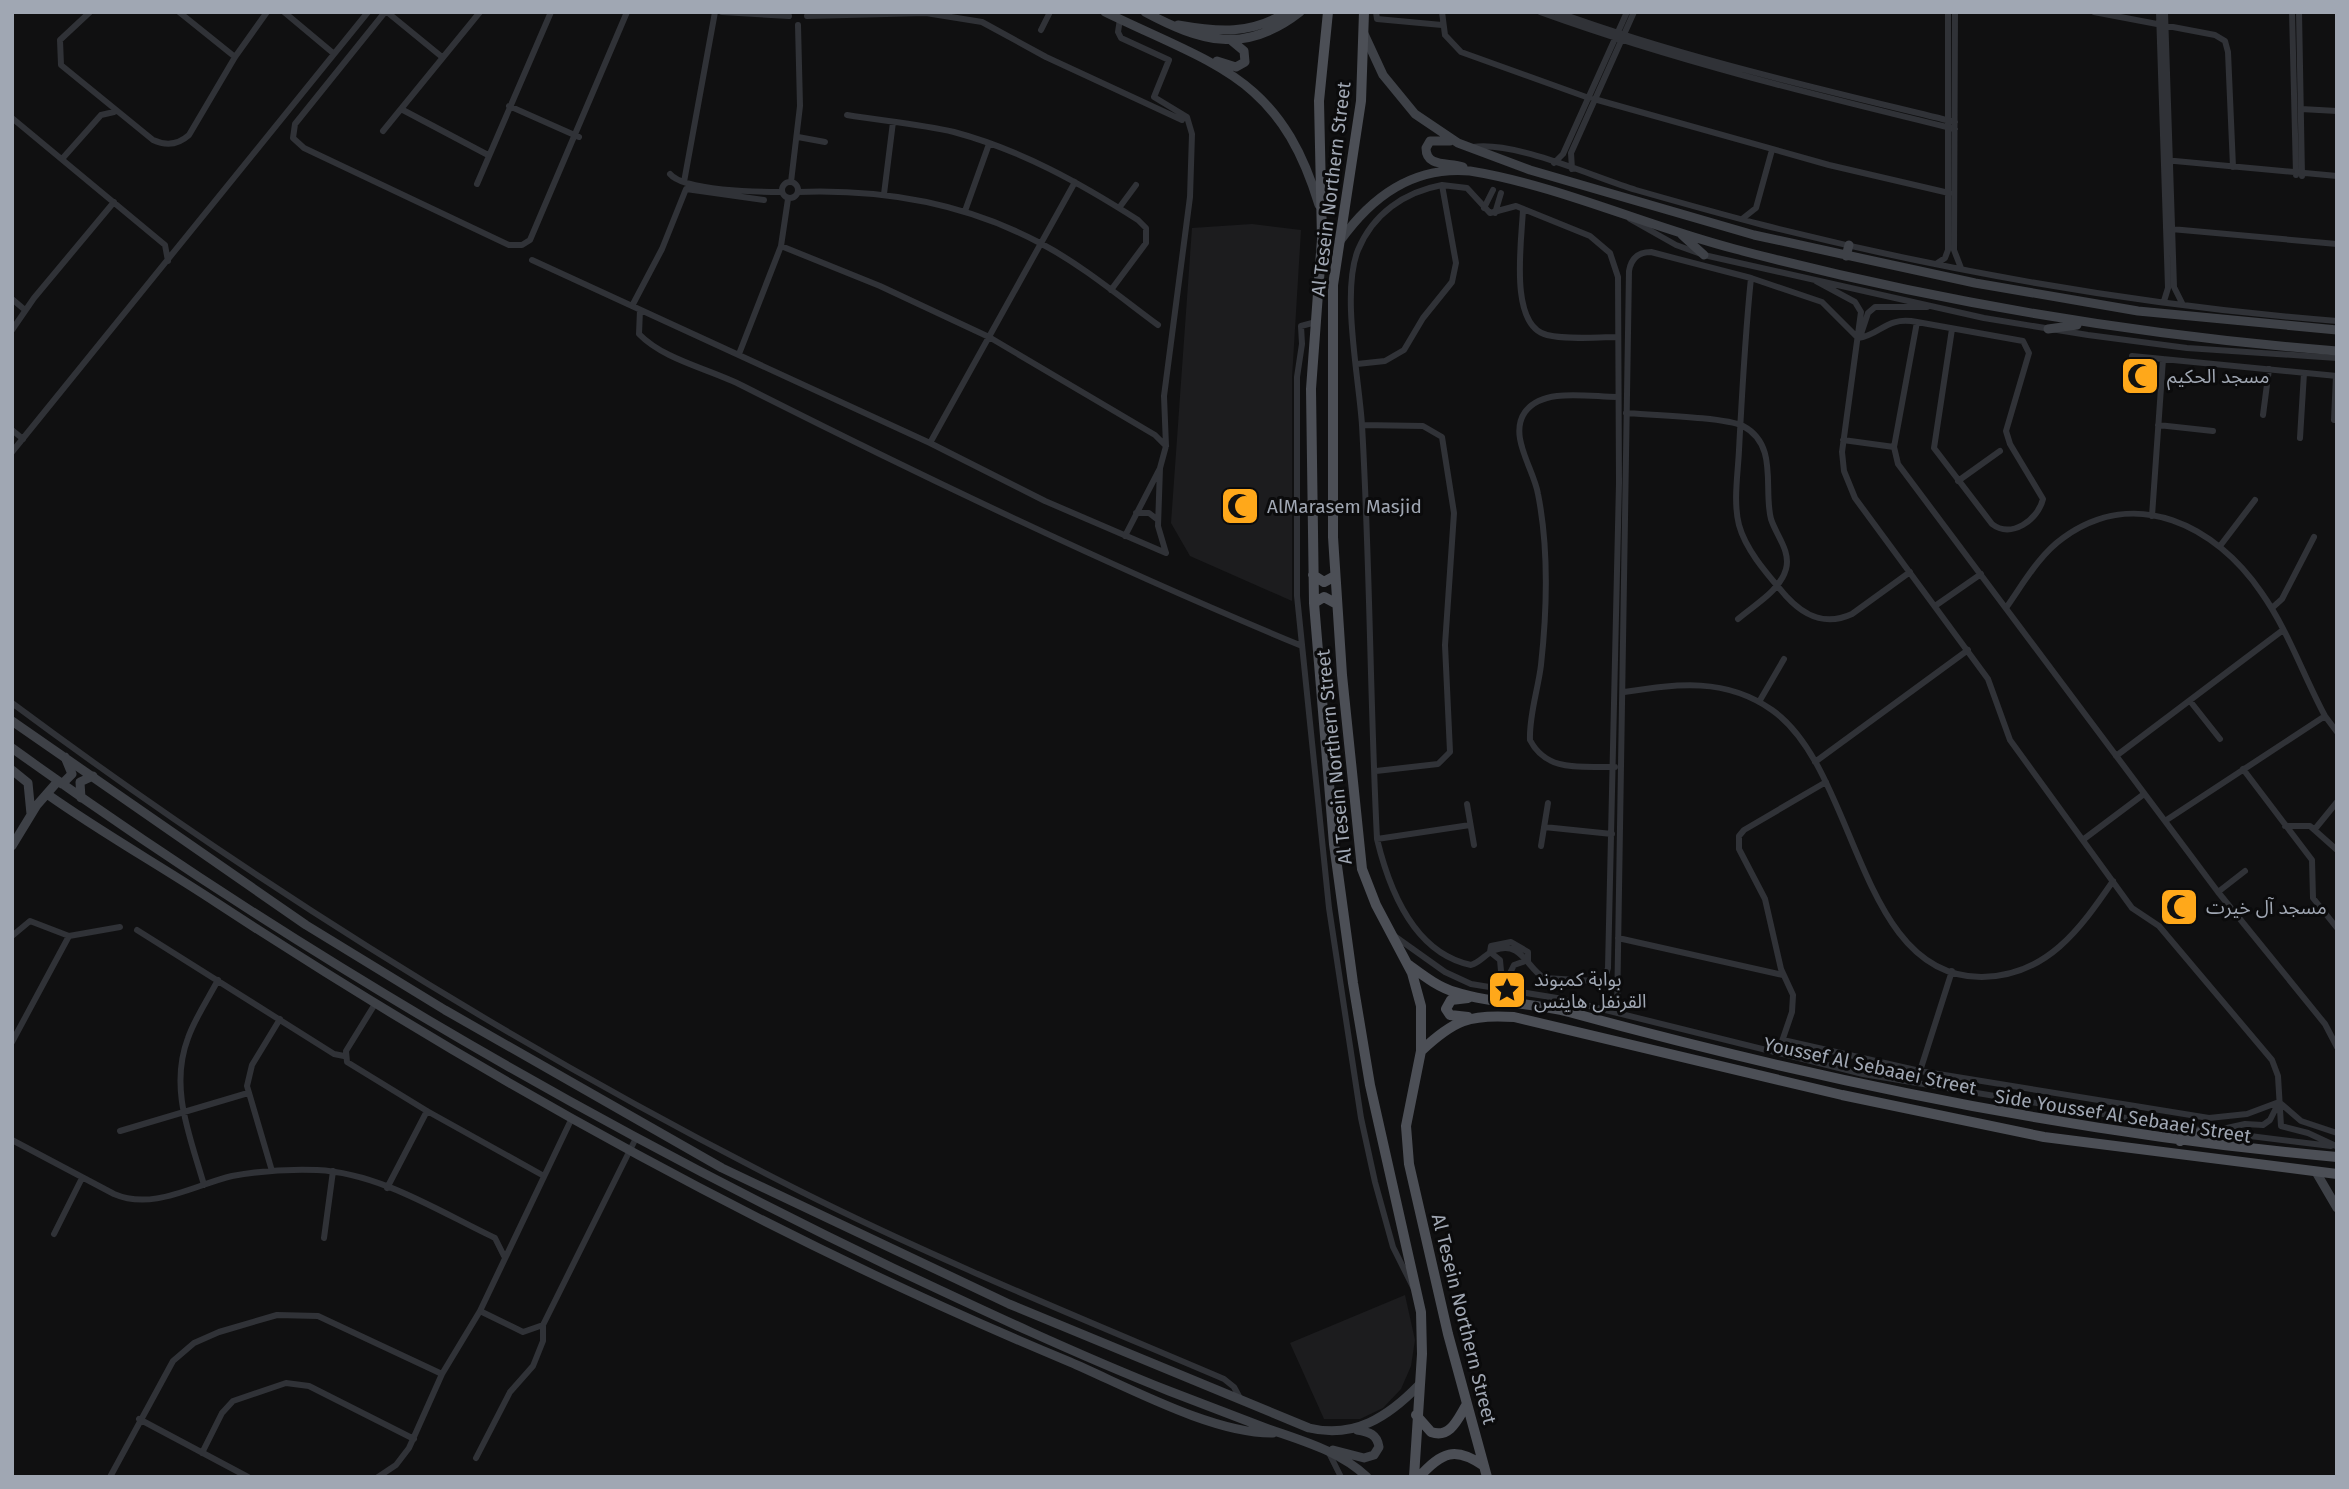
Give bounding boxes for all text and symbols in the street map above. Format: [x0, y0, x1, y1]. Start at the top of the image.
street label: Al Tesein Northern Street [1306, 80, 1356, 298]
mosque icon: مسجد الحكيم [2119, 355, 2161, 397]
place label: مسجد الحكيم [2167, 365, 2269, 391]
mosque icon: AlMarasem Masjid [1219, 485, 1261, 527]
place label: AlMarasem Masjid [1267, 495, 1422, 518]
street label: Al Tesein Northern Street [1311, 648, 1357, 866]
mosque icon: مسجد آل خيرت [2158, 886, 2200, 928]
place label: مسجد آل خيرت [2206, 896, 2327, 919]
place label: بوابة كمبوند القرنفل هايتس [1534, 968, 1647, 1013]
place icon: بوابة كمبوند القرنفل هايتس [1486, 969, 1528, 1011]
street label: Youssef Al Sebaaei Street [1761, 1032, 1979, 1100]
street label: Side Youssef Al Sebaaei Street [1993, 1084, 2253, 1148]
street label: Al Tesein Northern Street [1427, 1211, 1501, 1427]

